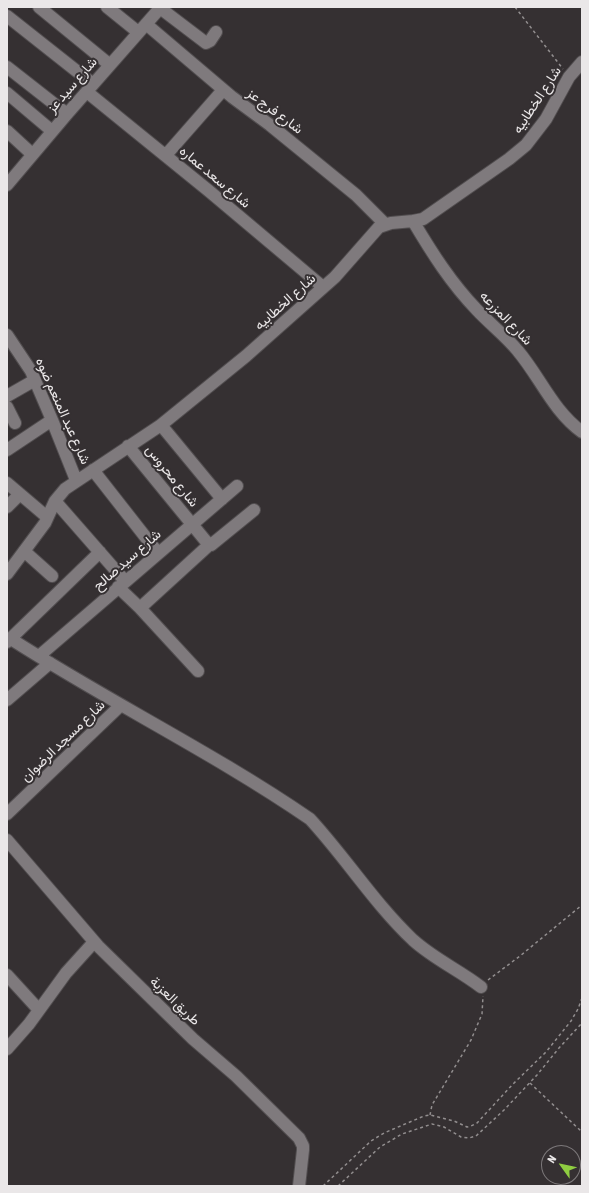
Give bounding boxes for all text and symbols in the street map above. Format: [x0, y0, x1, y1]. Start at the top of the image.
street label: شارع سيد عز [43, 54, 101, 116]
street label: شارع الخطابيه [509, 63, 565, 137]
street label: شارع فرج عز [244, 84, 306, 138]
street label: شارع سعد عماره [176, 142, 254, 212]
street label: شارع الخطابيه [251, 270, 319, 334]
street label: شارع المزرعه [476, 287, 536, 349]
street label: شارع عبد المنعم ضوه [32, 355, 94, 467]
street label: شارع محروس [142, 442, 202, 510]
street label: شارع سيد صالح [90, 526, 164, 594]
street label: شارع مسجد الرضوان [17, 697, 109, 785]
street label: طريق العزبة [146, 973, 204, 1029]
north arrow [541, 1145, 581, 1185]
text: N [545, 1153, 559, 1165]

